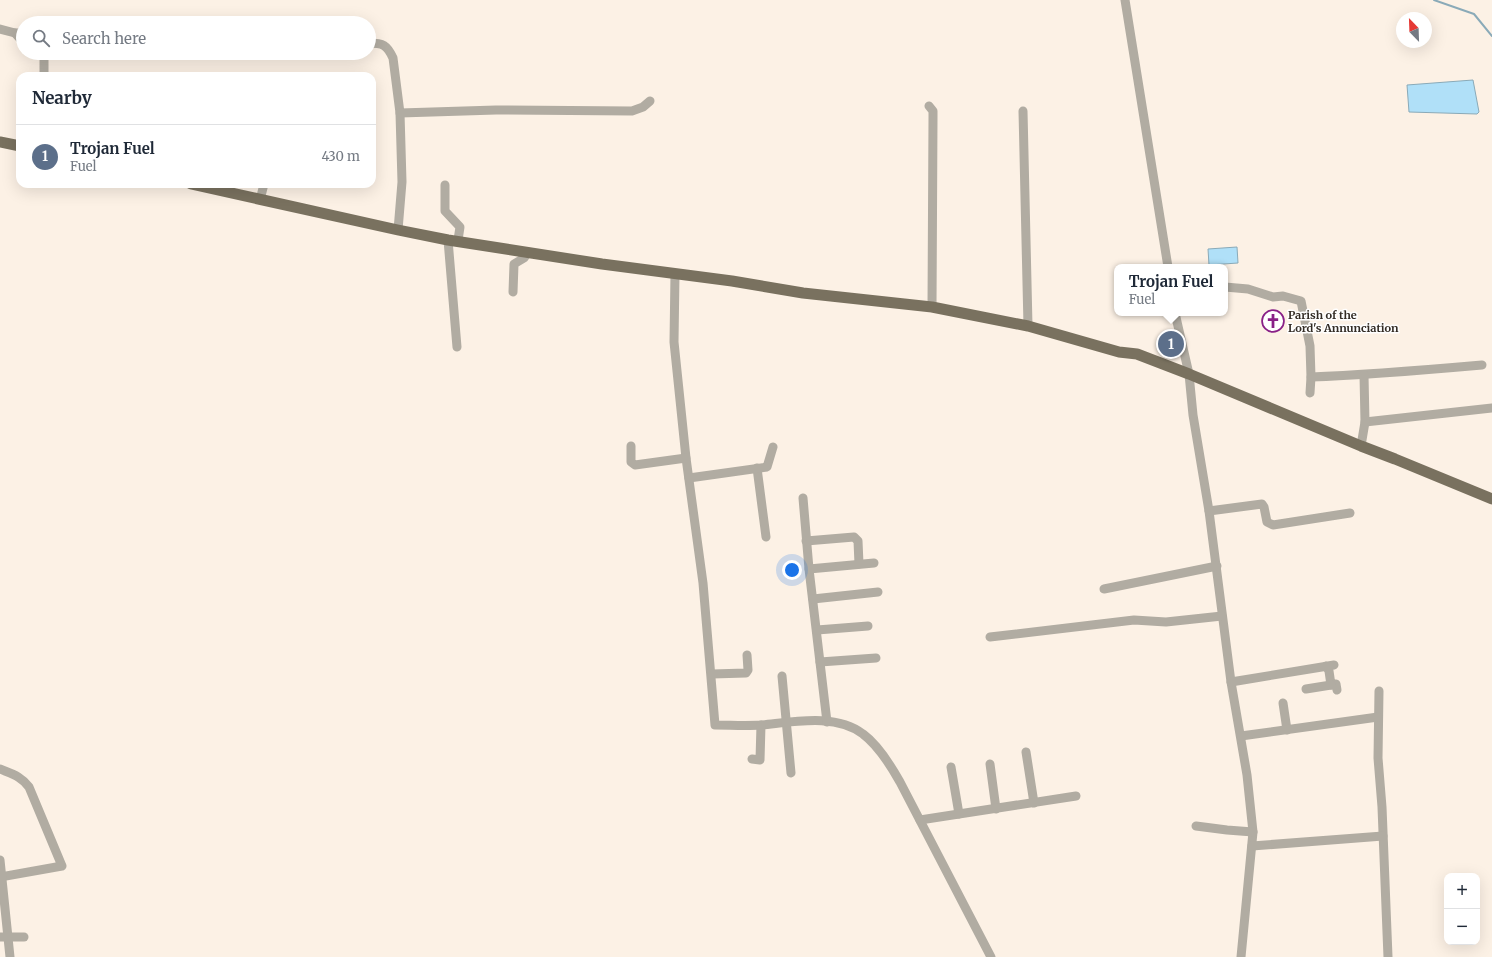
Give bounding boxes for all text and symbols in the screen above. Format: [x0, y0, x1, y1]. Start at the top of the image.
north arrow [1396, 12, 1432, 48]
search box [16, 16, 376, 60]
icon: search [30, 27, 52, 49]
text: Search here [62, 29, 146, 48]
text: Nearby [32, 87, 92, 109]
text: Trojan Fuel [70, 139, 155, 158]
text: 1 [42, 148, 48, 165]
text: 430 m [321, 148, 360, 165]
text: Fuel [70, 158, 97, 175]
popup [1114, 264, 1228, 316]
text: Trojan Fuel [1129, 272, 1213, 291]
text: Fuel [1129, 291, 1155, 308]
church icon: Parish of the Lord's Annunciation [1260, 308, 1286, 334]
place label: Parish of the Lord's Annunciation [1288, 308, 1399, 335]
pin: 1 [1158, 329, 1184, 359]
your location [782, 560, 802, 580]
map controls [1444, 873, 1480, 945]
button: + [1444, 873, 1480, 909]
button: − [1444, 909, 1480, 945]

